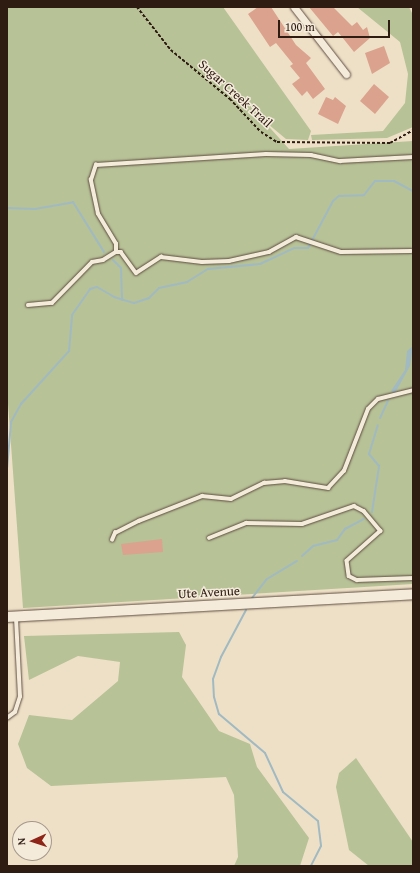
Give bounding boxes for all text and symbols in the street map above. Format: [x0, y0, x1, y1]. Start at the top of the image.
scale bar [280, 12, 392, 38]
text: 100 m [285, 18, 315, 35]
street label: Sugar Creek Trail [195, 57, 275, 131]
street label: Ute Avenue [178, 584, 240, 602]
north arrow [12, 821, 52, 861]
text: N [13, 837, 29, 846]

